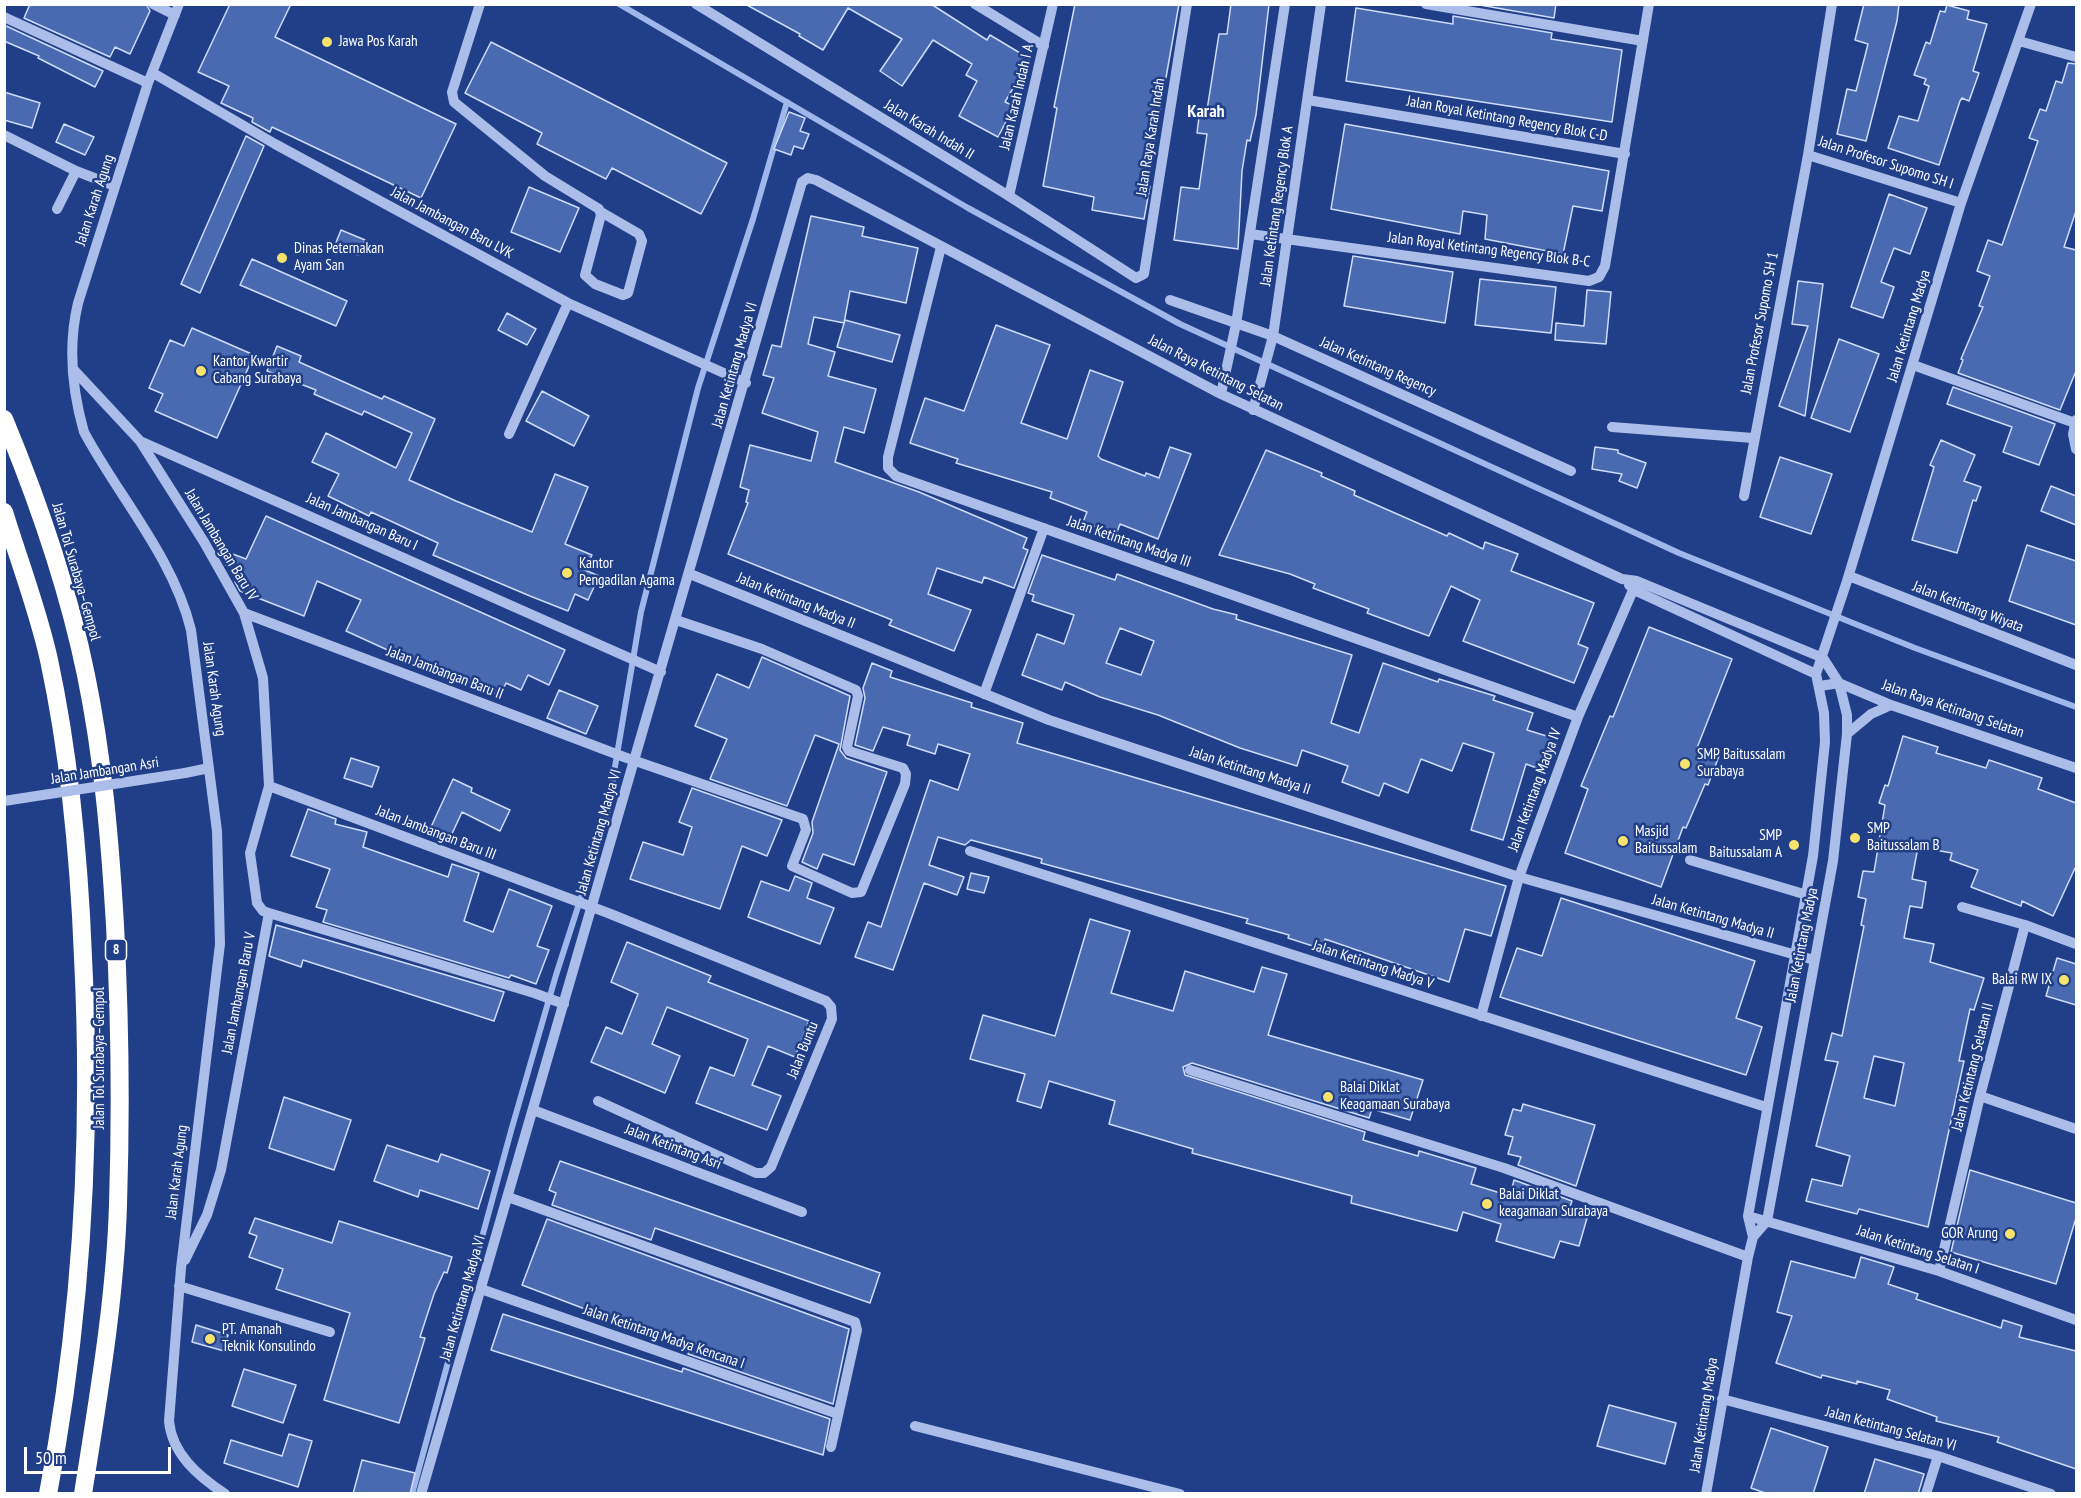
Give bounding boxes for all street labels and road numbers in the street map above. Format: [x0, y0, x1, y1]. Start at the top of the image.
street label: Jalan Karah Indah I A [996, 42, 1038, 152]
street label: Jalan Raya Karah Indah [1133, 77, 1169, 197]
street label: Jalan Royal Ketintang Regency Blok C-D [1405, 92, 1609, 146]
street label: Jalan Karah Indah II [881, 96, 977, 164]
street label: Jalan Ketintang Regency Blok A [1257, 125, 1297, 287]
street label: Jalan Profesor Supomo SH I [1816, 133, 1956, 193]
street label: Jalan Karah Agung [72, 152, 118, 248]
street label: Jalan Jambangan Baru LVK [388, 183, 516, 263]
street label: Jalan Royal Ketintang Regency Blok B-C [1387, 229, 1591, 271]
street label: Jalan Profesor Supomo SH 1 [1737, 251, 1783, 395]
street label: Jalan Ketintang Madya [1883, 268, 1935, 384]
street label: Jalan Ketintang Madya VI [708, 300, 762, 430]
street label: Jalan Raya Ketintang Selatan [1146, 331, 1286, 415]
street label: Jalan Ketintang Regency [1317, 333, 1439, 401]
street label: Jalan Jambangan Baru IV [181, 486, 261, 604]
street label: Jalan Jambangan Baru I [304, 489, 420, 555]
street label: Jalan Tol Surabaya–Gempol [48, 501, 104, 643]
street label: Jalan Ketintang Madya III [1065, 512, 1193, 572]
street label: Jalan Ketintang Madya II [734, 569, 858, 633]
street label: Jalan Ketintang Wiyata [1910, 578, 2026, 636]
street label: Jalan Karah Agung [198, 641, 230, 737]
street label: Jalan Jambangan Baru II [384, 642, 506, 704]
street label: Jalan Raya Ketintang Selatan [1880, 676, 2026, 742]
street label: Jalan Ketintang Madya IV [1504, 726, 1566, 854]
street label: Jalan Ketintang Madya II [1187, 743, 1313, 799]
street label: Jalan Jambangan Asri [50, 754, 160, 788]
street label: Jalan Ketintang Madya VI [572, 767, 626, 897]
street label: Jalan Jambangan Baru III [374, 802, 498, 864]
street label: Jalan Ketintang Madya [1782, 886, 1822, 1004]
street label: Jalan Ketintang Madya II [1650, 891, 1776, 943]
street label: Jalan Jambangan Baru V [218, 931, 260, 1055]
street label: Jalan Ketintang Madya V [1310, 937, 1436, 993]
road number: 8 [106, 939, 126, 961]
street label: Jalan Tol Surabaya–Gempol [91, 987, 109, 1129]
street label: Jalan Ketintang Selatan II [1948, 1001, 1998, 1133]
street label: Jalan Buntu [783, 1019, 823, 1081]
street label: Jalan Ketintang Asri [622, 1120, 724, 1174]
street label: Jalan Karah Agung [162, 1124, 192, 1220]
street label: Jalan Ketintang Selatan I [1854, 1222, 1982, 1278]
street label: Jalan Ketintang Madya VI [436, 1233, 490, 1363]
street label: Jalan Ketintang Madya Kencana I [581, 1301, 747, 1373]
street label: Jalan Ketintang Madya [1686, 1356, 1722, 1474]
street label: Jalan Ketintang Selatan VI [1824, 1403, 1958, 1455]

